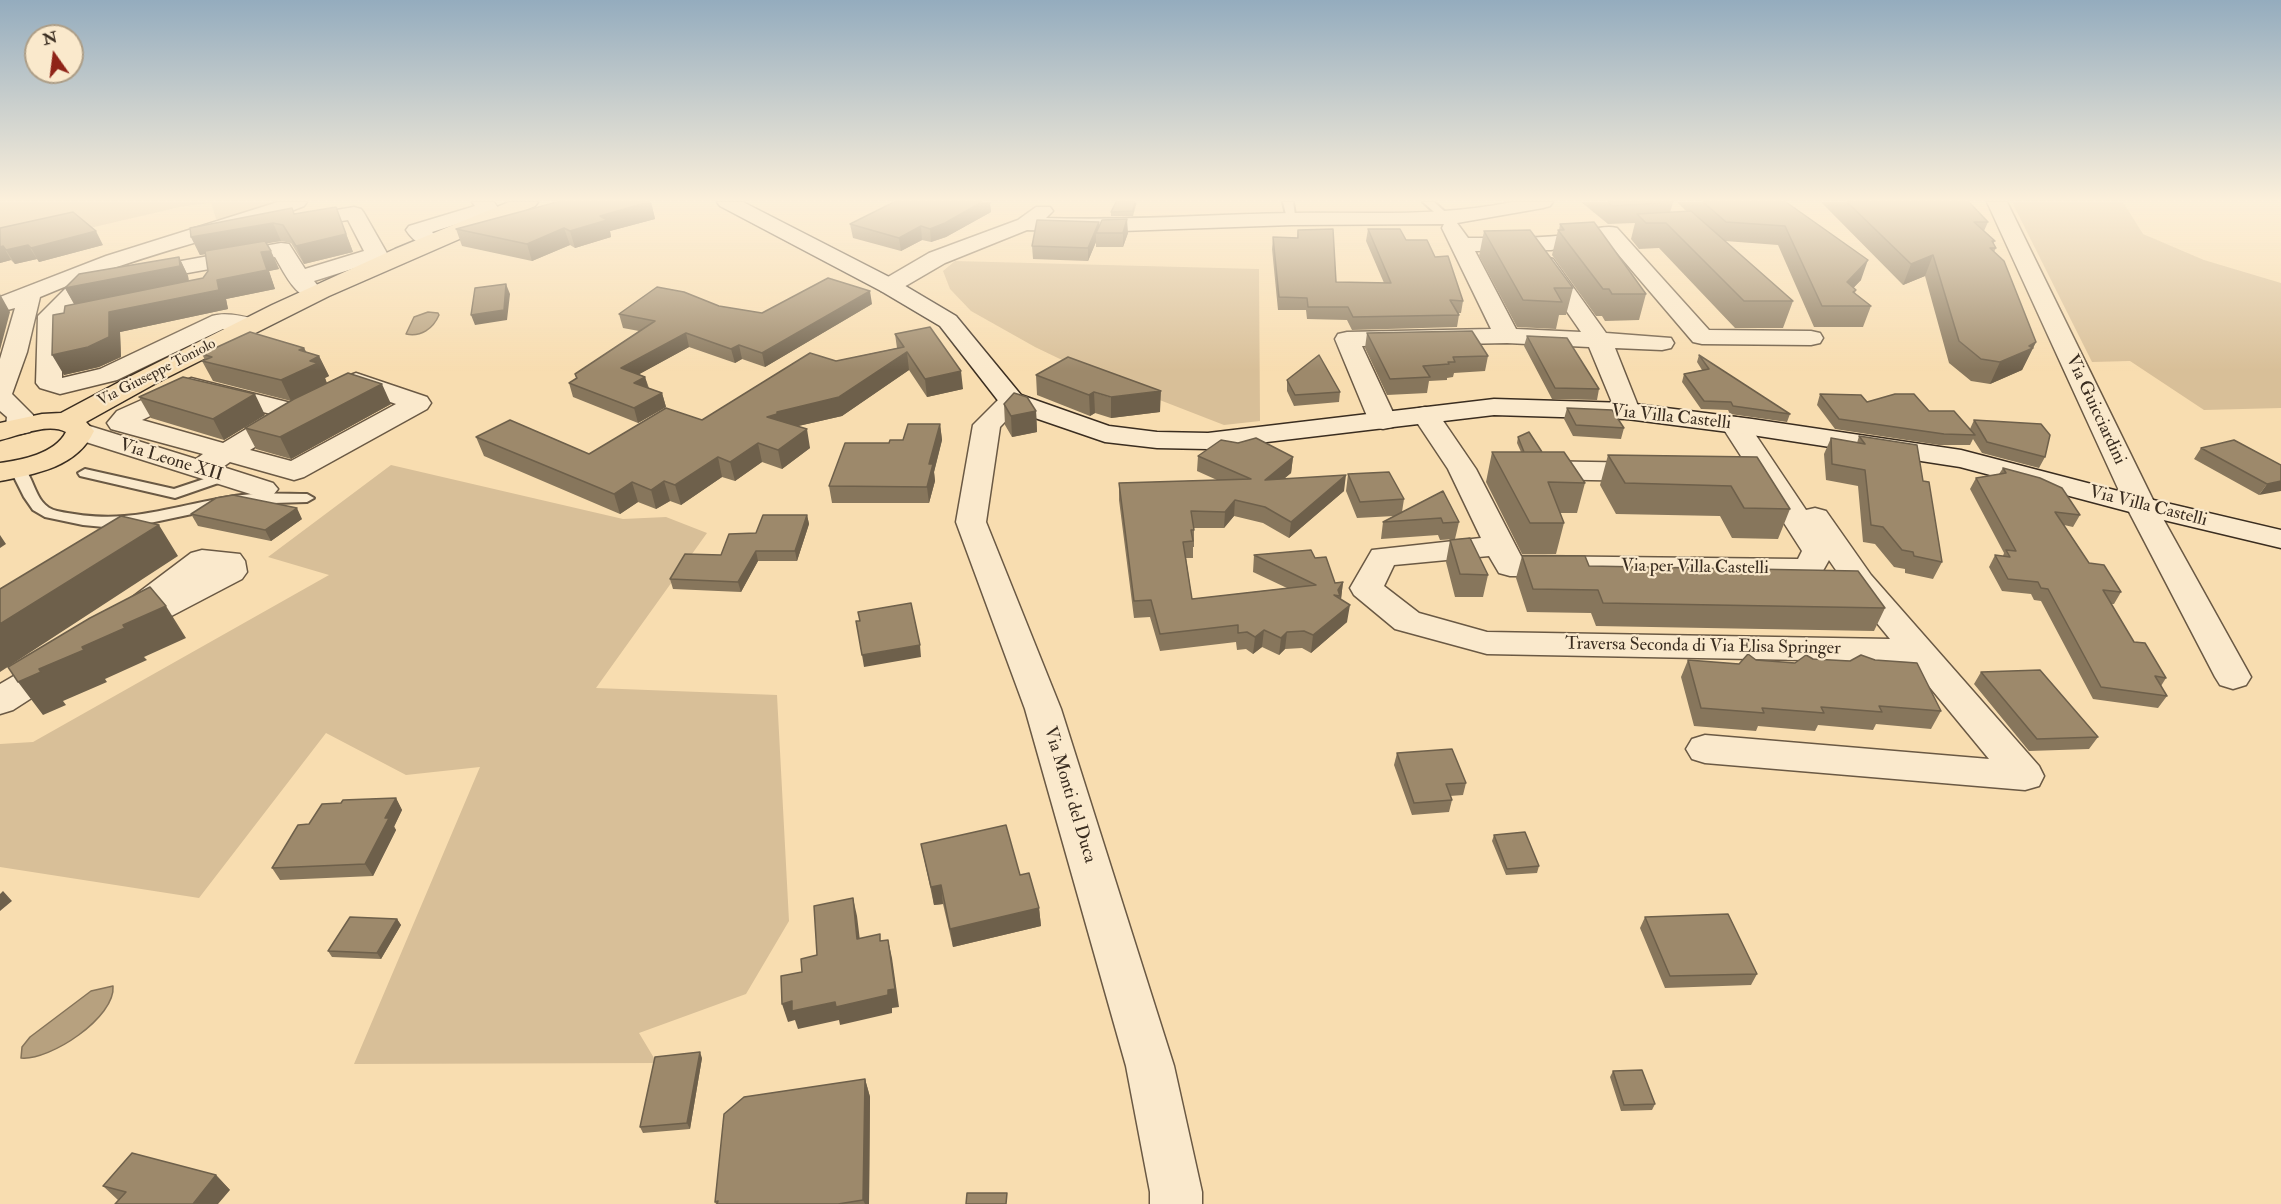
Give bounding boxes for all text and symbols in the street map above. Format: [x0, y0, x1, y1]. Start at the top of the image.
north arrow [24, 24, 84, 84]
text: N [41, 27, 59, 50]
street label: Via Giuseppe Toniolo [95, 335, 219, 411]
street label: Via Guicciardini [2060, 352, 2130, 468]
street label: Via Villa Castelli [1610, 401, 1732, 435]
street label: Via Leone XII [117, 435, 225, 487]
street label: Via Villa Castelli [2087, 482, 2209, 532]
street label: Via per Villa Castelli [1621, 556, 1769, 580]
street label: Traversa Seconda di Via Elisa Springer [1565, 634, 1841, 660]
street label: Via Monti del Duca [1038, 724, 1100, 866]

